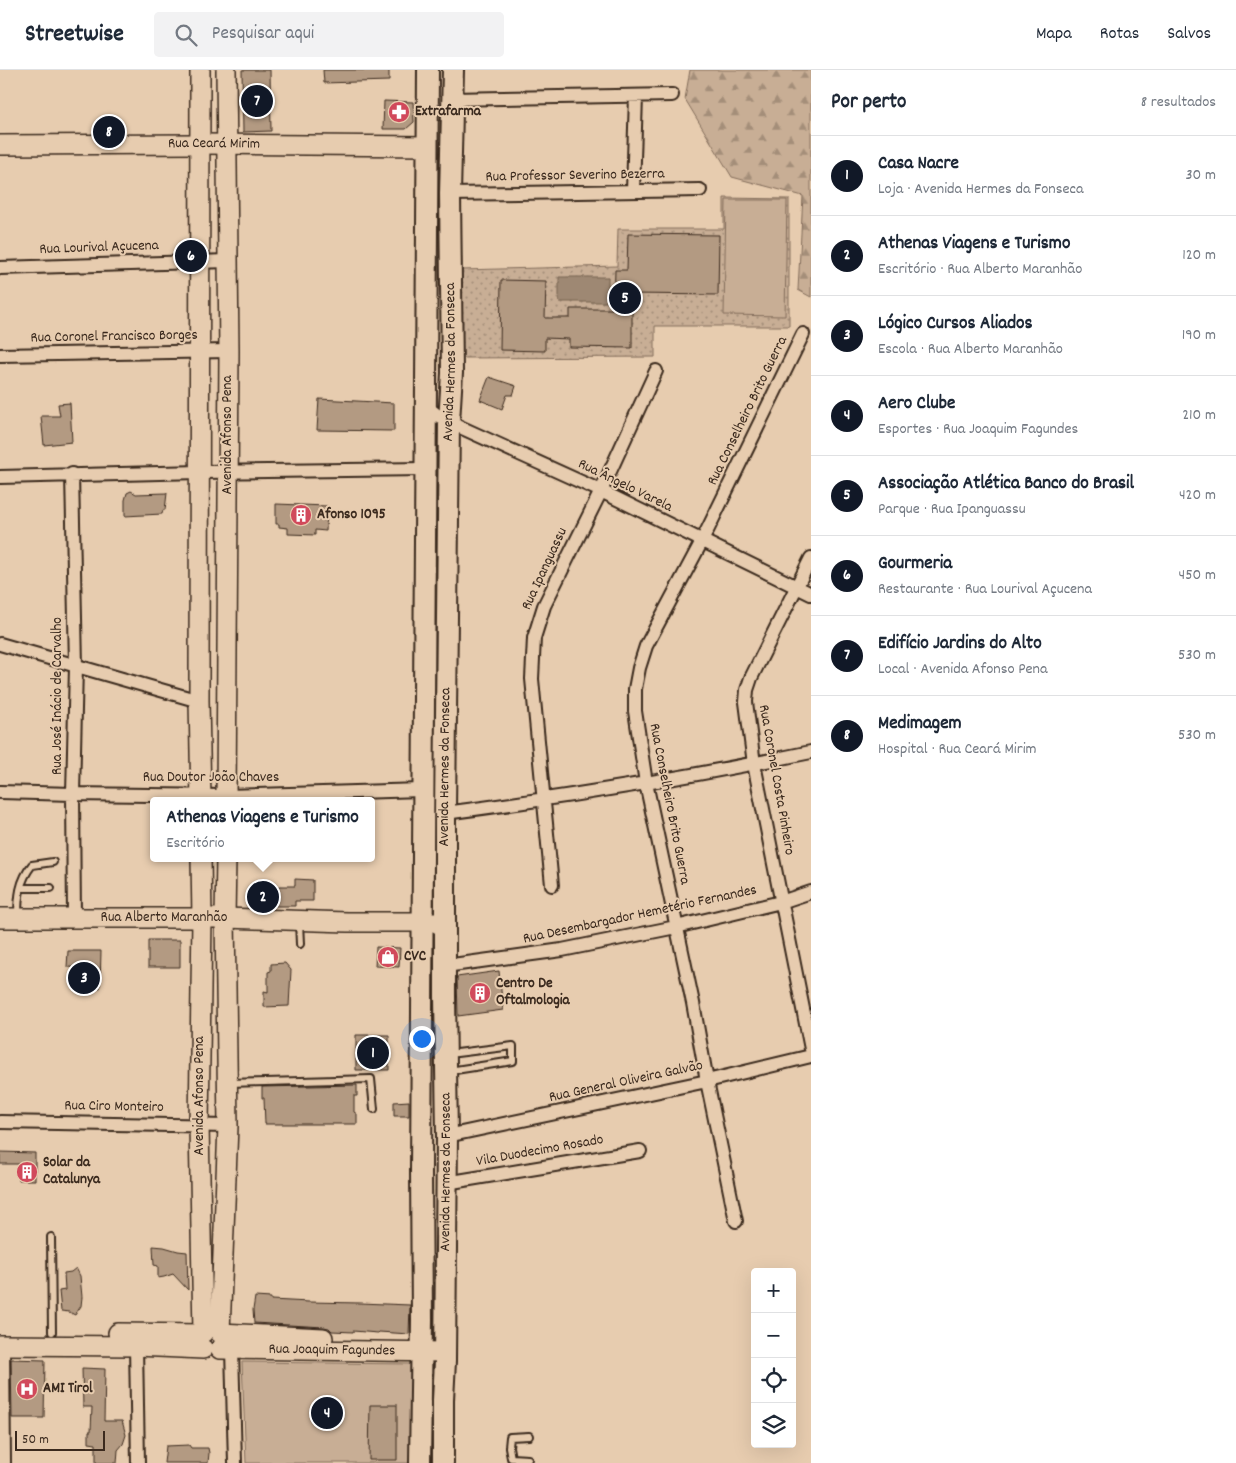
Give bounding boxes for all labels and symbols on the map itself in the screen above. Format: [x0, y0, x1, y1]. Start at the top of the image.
pin: 7 [241, 82, 273, 120]
pharmacy icon: Extrafarma [387, 100, 411, 124]
place label: Extrafarma [415, 101, 482, 123]
pin: 8 [93, 113, 125, 151]
street label: Rua Ceará Mirim [168, 133, 260, 156]
street label: Rua Professor Severino Bezerra [485, 163, 666, 189]
street label: Rua Lourival Açucena [39, 235, 160, 261]
pin: 6 [175, 237, 207, 275]
pin: 5 [609, 279, 641, 317]
street label: Avenida Hermes da Fonseca [438, 282, 463, 442]
street label: Rua Coronel Francisco Borges [30, 325, 198, 349]
street label: Rua Conselheiro Brito Guerra [702, 332, 794, 489]
street label: Avenida Afonso Pena [217, 374, 239, 495]
street label: Rua Ângelo Varela [574, 454, 677, 519]
building icon: Afonso 1095 [289, 503, 313, 527]
place label: Afonso 1095 [317, 504, 386, 526]
street label: Rua Ipanguassu [516, 524, 574, 614]
street label: Rua José Inácio de Carvalho [47, 617, 69, 775]
street label: Avenida Hermes da Fonseca [434, 687, 457, 846]
street label: Rua Coronel Costa Pinheiro [752, 703, 800, 857]
street label: Rua Conselheiro Brito Guerra [643, 722, 696, 887]
street label: Rua Doutor João Chaves [143, 767, 279, 789]
pin: 2 [247, 878, 279, 916]
street label: Rua Desembargador Hemetério Fernandes [521, 879, 759, 951]
street label: Rua Alberto Maranhão [101, 907, 228, 929]
shop icon: CVC [376, 945, 400, 969]
place label: CVC [404, 946, 427, 968]
pin: 3 [68, 959, 100, 997]
place label: Centro De Oftalmologia [496, 973, 571, 1012]
building icon: Centro De Oftalmologia [468, 981, 492, 1005]
your location [409, 1026, 435, 1052]
pin: 1 [357, 1034, 389, 1072]
street label: Avenida Afonso Pena [189, 1035, 211, 1156]
street label: Rua General Oliveira Galvão [547, 1055, 705, 1109]
street label: Avenida Hermes da Fonseca [435, 1092, 458, 1252]
street label: Rua Ciro Monteiro [64, 1095, 164, 1119]
street label: Vila Duodecimo Rosado [475, 1129, 606, 1173]
place label: Solar da Catalunya [43, 1152, 101, 1191]
building icon: Solar da Catalunya [15, 1160, 39, 1184]
street label: Rua Joaquim Fagundes [268, 1339, 396, 1362]
hospital icon: AMI Tirol [15, 1377, 39, 1401]
place label: AMI Tirol [43, 1378, 93, 1400]
pin: 4 [311, 1394, 343, 1432]
scale bar [15, 1428, 105, 1451]

